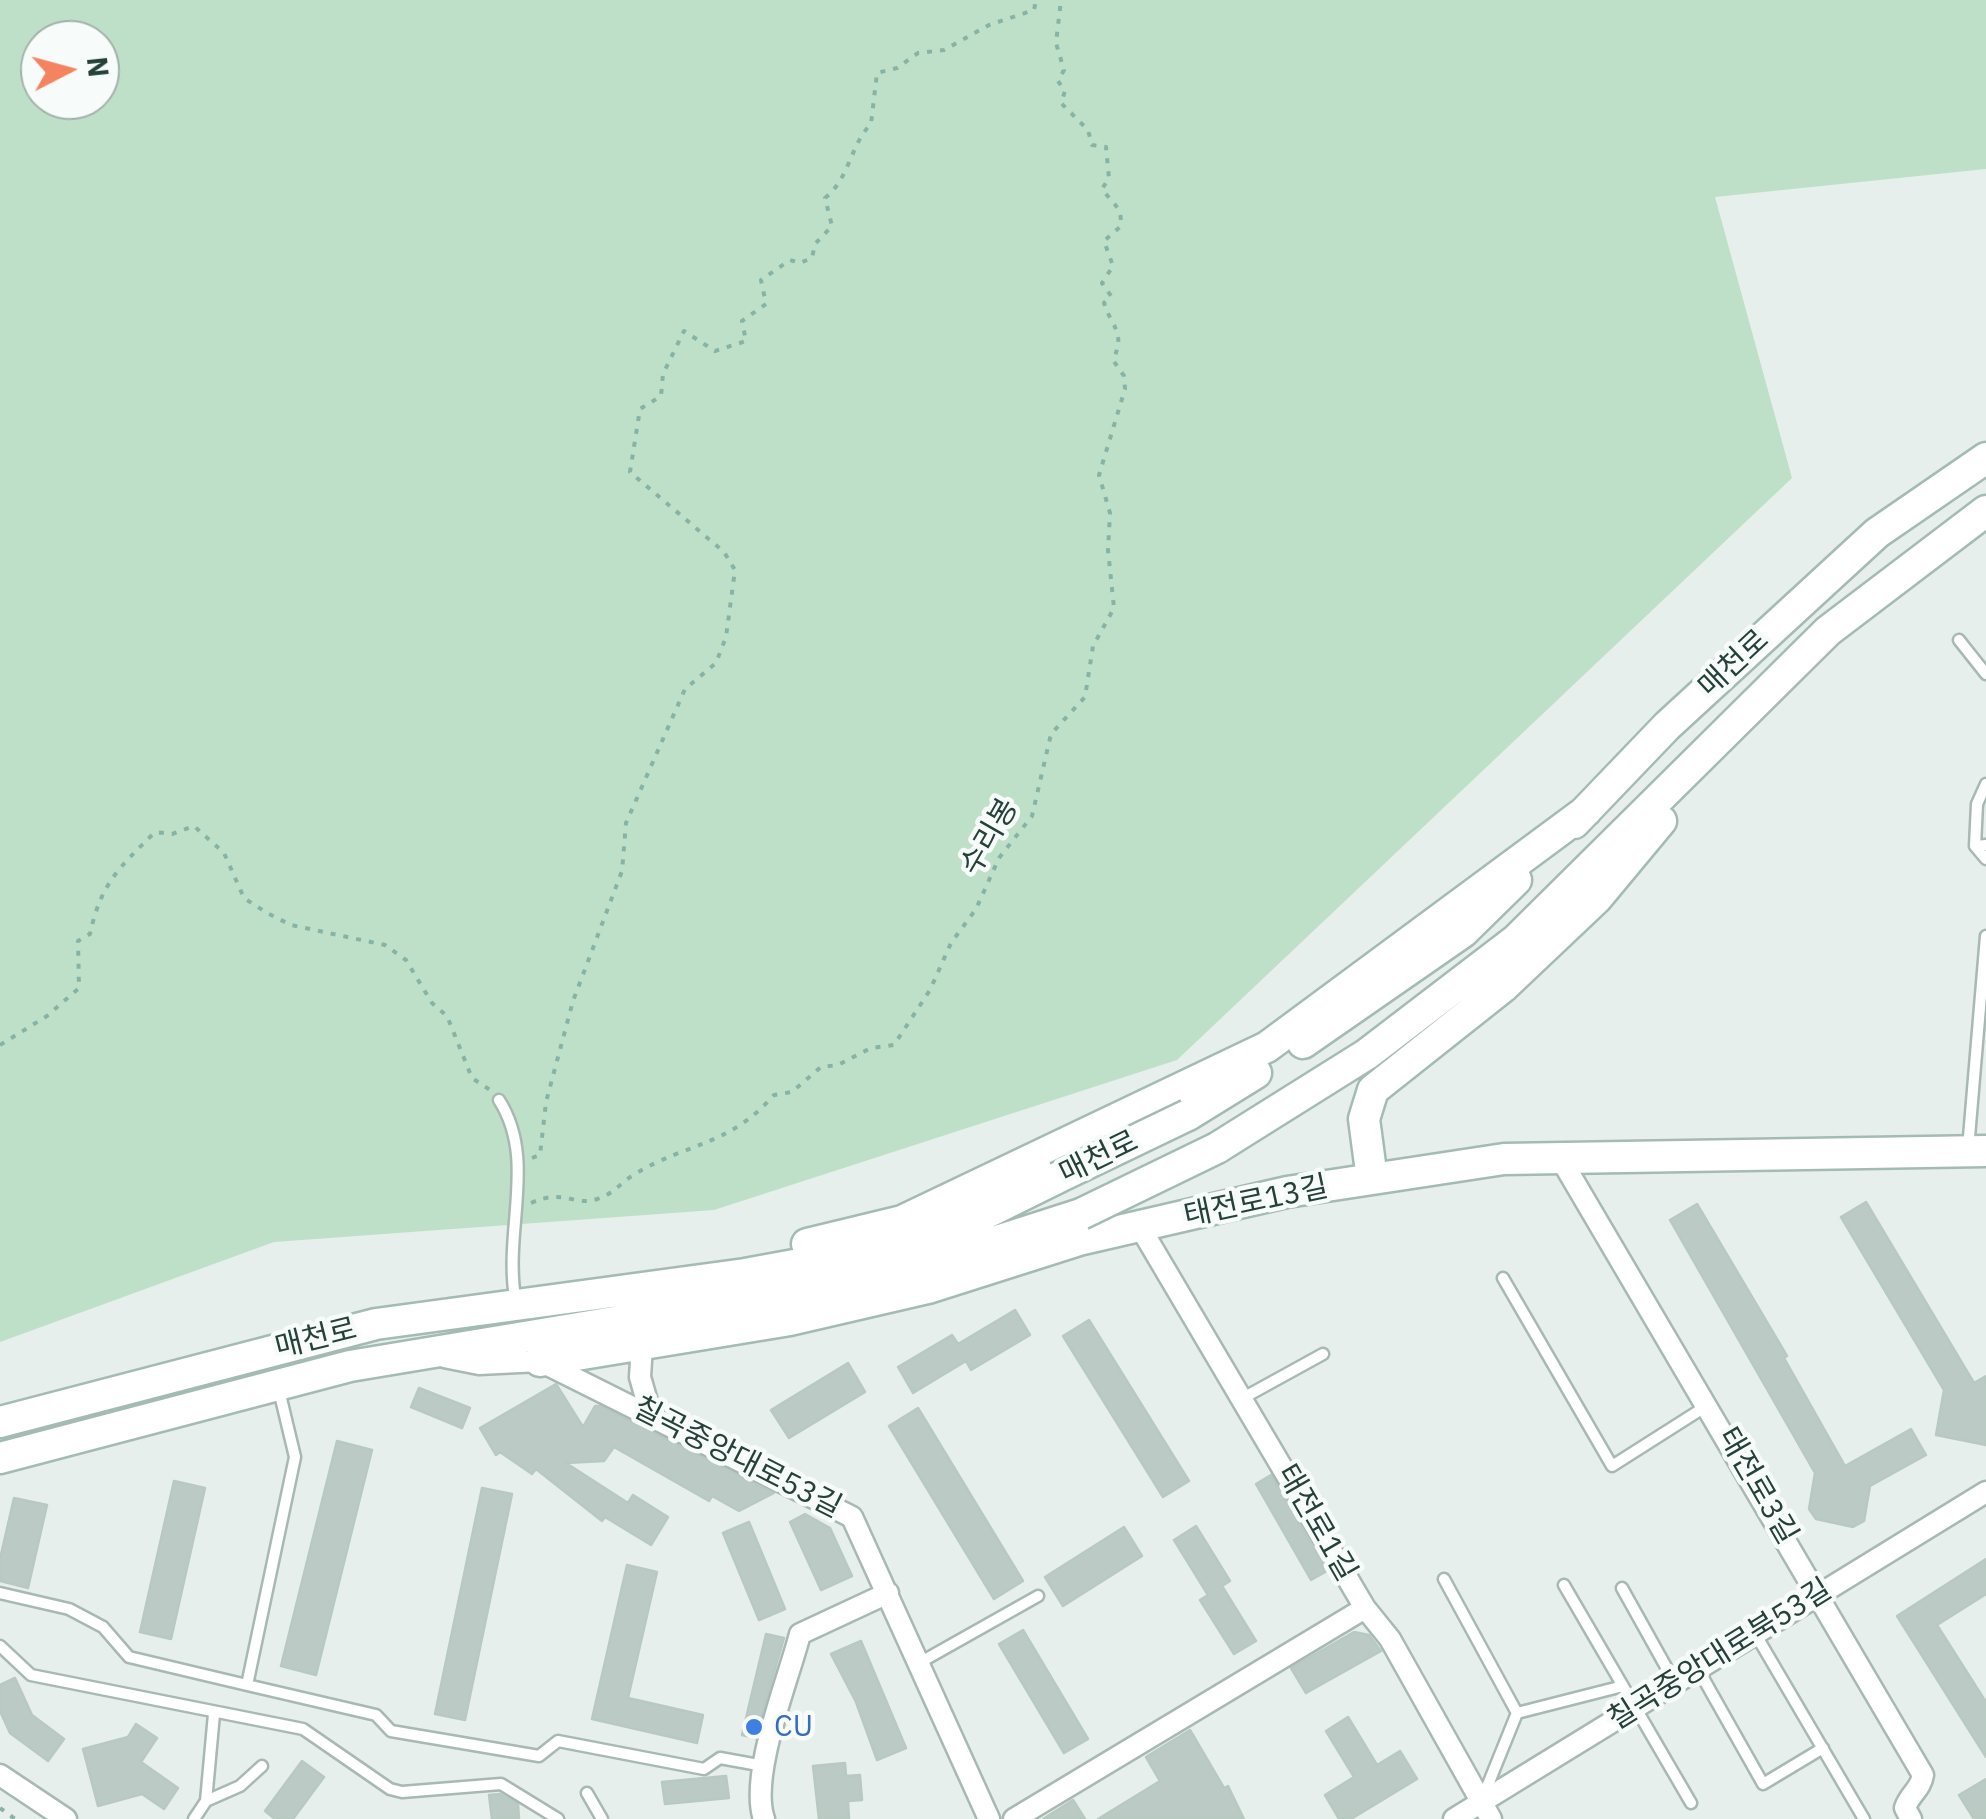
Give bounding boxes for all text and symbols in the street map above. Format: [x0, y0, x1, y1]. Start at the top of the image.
north arrow [20, 20, 120, 120]
text: N [79, 55, 118, 79]
street label: 매천로 [1691, 623, 1777, 705]
street label: 수리봉 [954, 792, 1026, 882]
street label: 매천로 [1054, 1124, 1144, 1192]
street label: 태전로13길 [1181, 1169, 1331, 1235]
street label: 매천로 [271, 1312, 361, 1366]
street label: 칠곡중앙대로53길 [627, 1390, 847, 1526]
street label: 태전로3길 [1709, 1421, 1805, 1551]
street label: 태전로1길 [1268, 1458, 1364, 1588]
street label: 칠곡중앙대로북53길 [1602, 1572, 1838, 1738]
place label: CU [774, 1709, 813, 1745]
marker: CU [743, 1716, 765, 1738]

